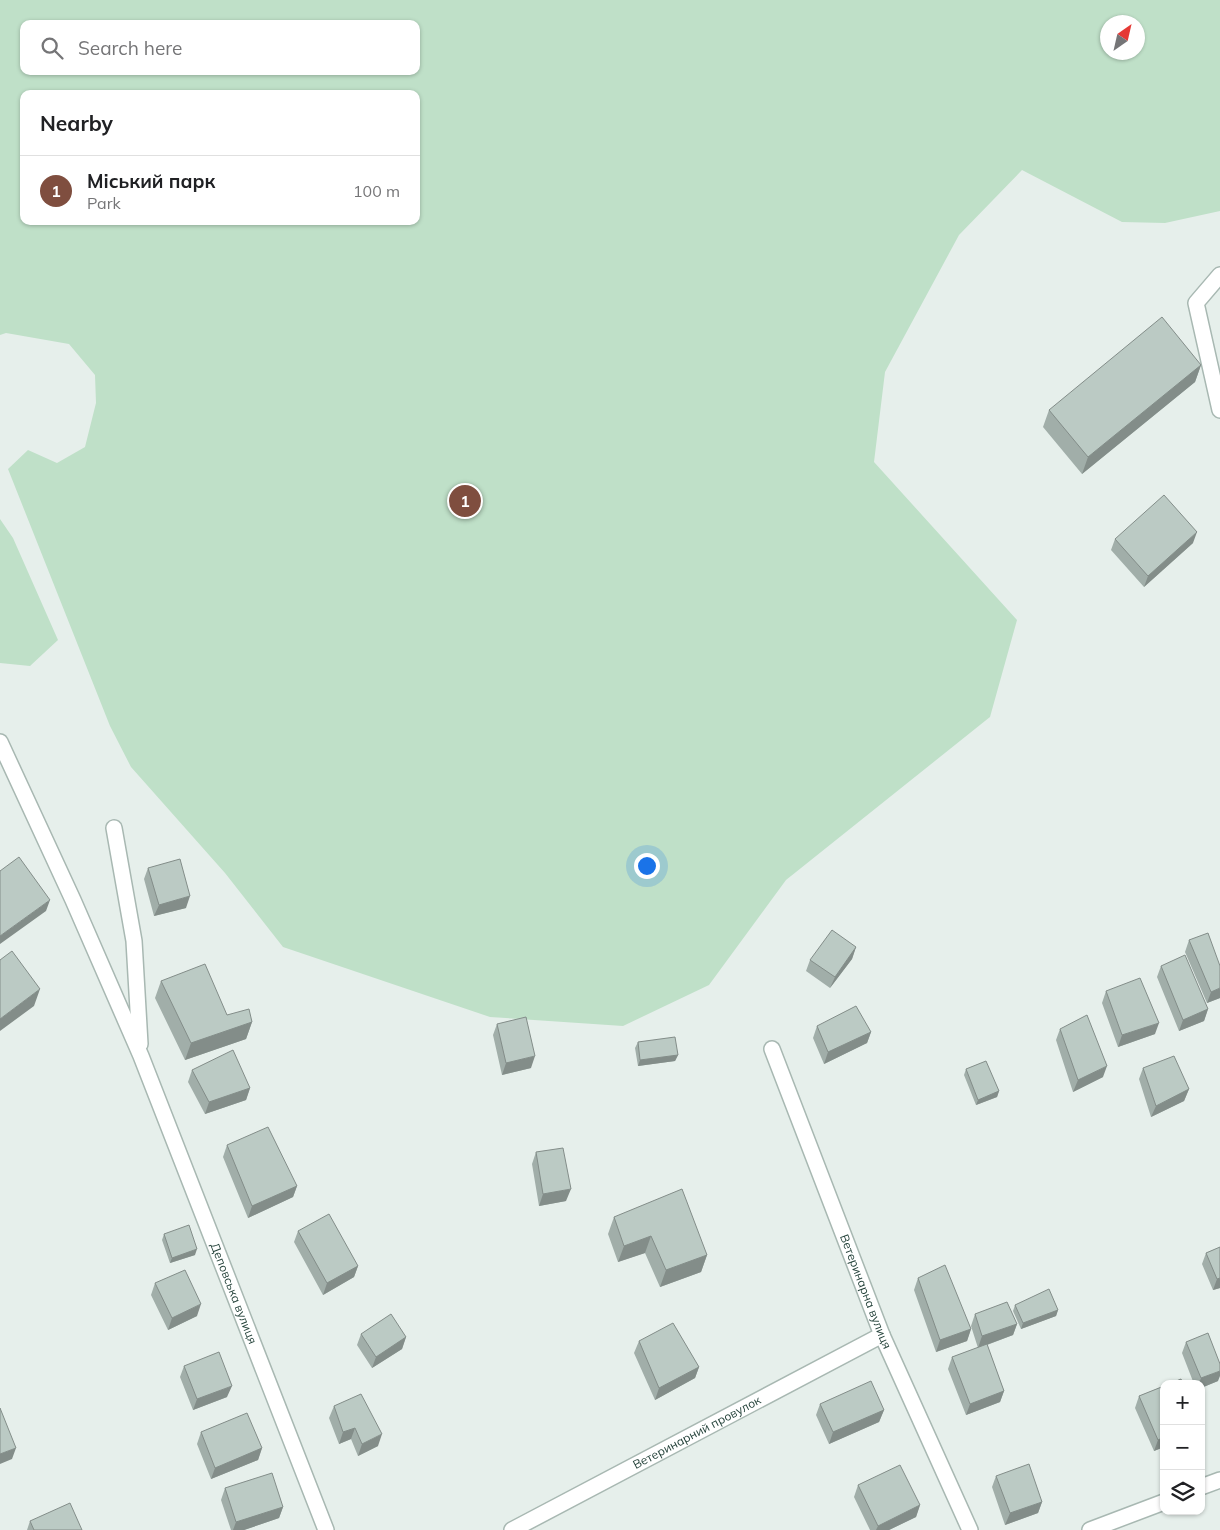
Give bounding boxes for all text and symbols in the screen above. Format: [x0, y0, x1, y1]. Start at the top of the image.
north arrow [1100, 15, 1145, 60]
search box [20, 20, 420, 75]
icon: search [38, 34, 66, 62]
text: Search here [78, 36, 182, 60]
text: Nearby [40, 110, 113, 136]
text: Міський парк [87, 169, 215, 193]
text: 1 [51, 181, 61, 201]
text: 100 m [353, 181, 400, 201]
text: Park [87, 193, 121, 213]
pin: 1 [449, 482, 481, 520]
your location [634, 853, 660, 879]
street label: Ветеринарна вулиця [837, 1232, 895, 1351]
street label: Деповська вулиця [208, 1240, 261, 1346]
map controls [1160, 1380, 1205, 1515]
button: + [1160, 1380, 1205, 1425]
street label: Ветеринарний провулок [630, 1392, 764, 1472]
button: − [1160, 1425, 1205, 1470]
button: layers [1160, 1470, 1205, 1515]

